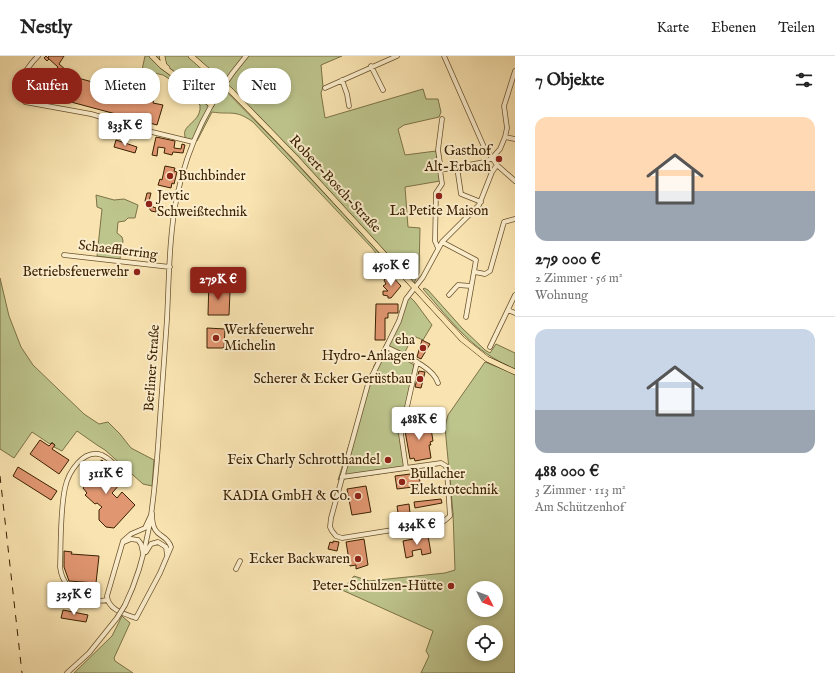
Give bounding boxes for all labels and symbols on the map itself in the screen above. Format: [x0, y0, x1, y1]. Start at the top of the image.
pin: 833K € [92, 113, 158, 147]
street label: Robert-Bosch-Straße [285, 131, 385, 237]
place label: Gasthof Alt-Erbach [424, 142, 494, 176]
marker: Gasthof Alt-Erbach [494, 154, 504, 164]
place label: Buchbinder [178, 167, 246, 185]
marker: Buchbinder [165, 171, 175, 181]
place label: Jevtic Schweißtechnik [155, 187, 248, 221]
marker: La Petite Maison [434, 191, 444, 201]
marker: Jevtic Schweißtechnik [144, 199, 154, 209]
place label: La Petite Maison [389, 202, 489, 220]
street label: Schaefflerring [77, 236, 159, 264]
pin: 450K € [358, 253, 424, 287]
place label: Betriebsfeuerwehr [22, 263, 129, 281]
marker: Betriebsfeuerwehr [132, 267, 142, 277]
pin: 279K € [185, 267, 251, 301]
place label: Werkfeuerwehr Michelin [224, 321, 314, 355]
street label: Berliner Straße [140, 323, 164, 412]
place label: eha Hydro-Anlagen [322, 331, 416, 365]
marker: Werkfeuerwehr Michelin [211, 333, 221, 343]
marker: eha Hydro-Anlagen [418, 343, 428, 353]
place label: Scherer & Ecker Gerüstbau [253, 370, 412, 388]
marker: Scherer & Ecker Gerüstbau [415, 374, 425, 384]
pin: 488K € [386, 407, 452, 441]
place label: Feix Charly Schrotthandel [227, 451, 380, 469]
marker: Feix Charly Schrotthandel [383, 455, 393, 465]
pin: 311K € [73, 461, 139, 495]
place label: Bullacher Elektrotechnik [410, 465, 499, 499]
marker: Bullacher Elektrotechnik [397, 477, 407, 487]
place label: KADIA GmbH & Co. [222, 487, 350, 505]
marker: KADIA GmbH & Co. [353, 491, 363, 501]
pin: 434K € [384, 512, 450, 546]
place label: Ecker Backwaren [249, 550, 351, 568]
marker: Ecker Backwaren [353, 554, 363, 564]
place label: Peter-Schulzen-Hütte [312, 577, 444, 595]
marker: Peter-Schulzen-Hütte [446, 581, 456, 591]
north arrow [467, 581, 503, 617]
pin: 325K € [41, 582, 107, 616]

